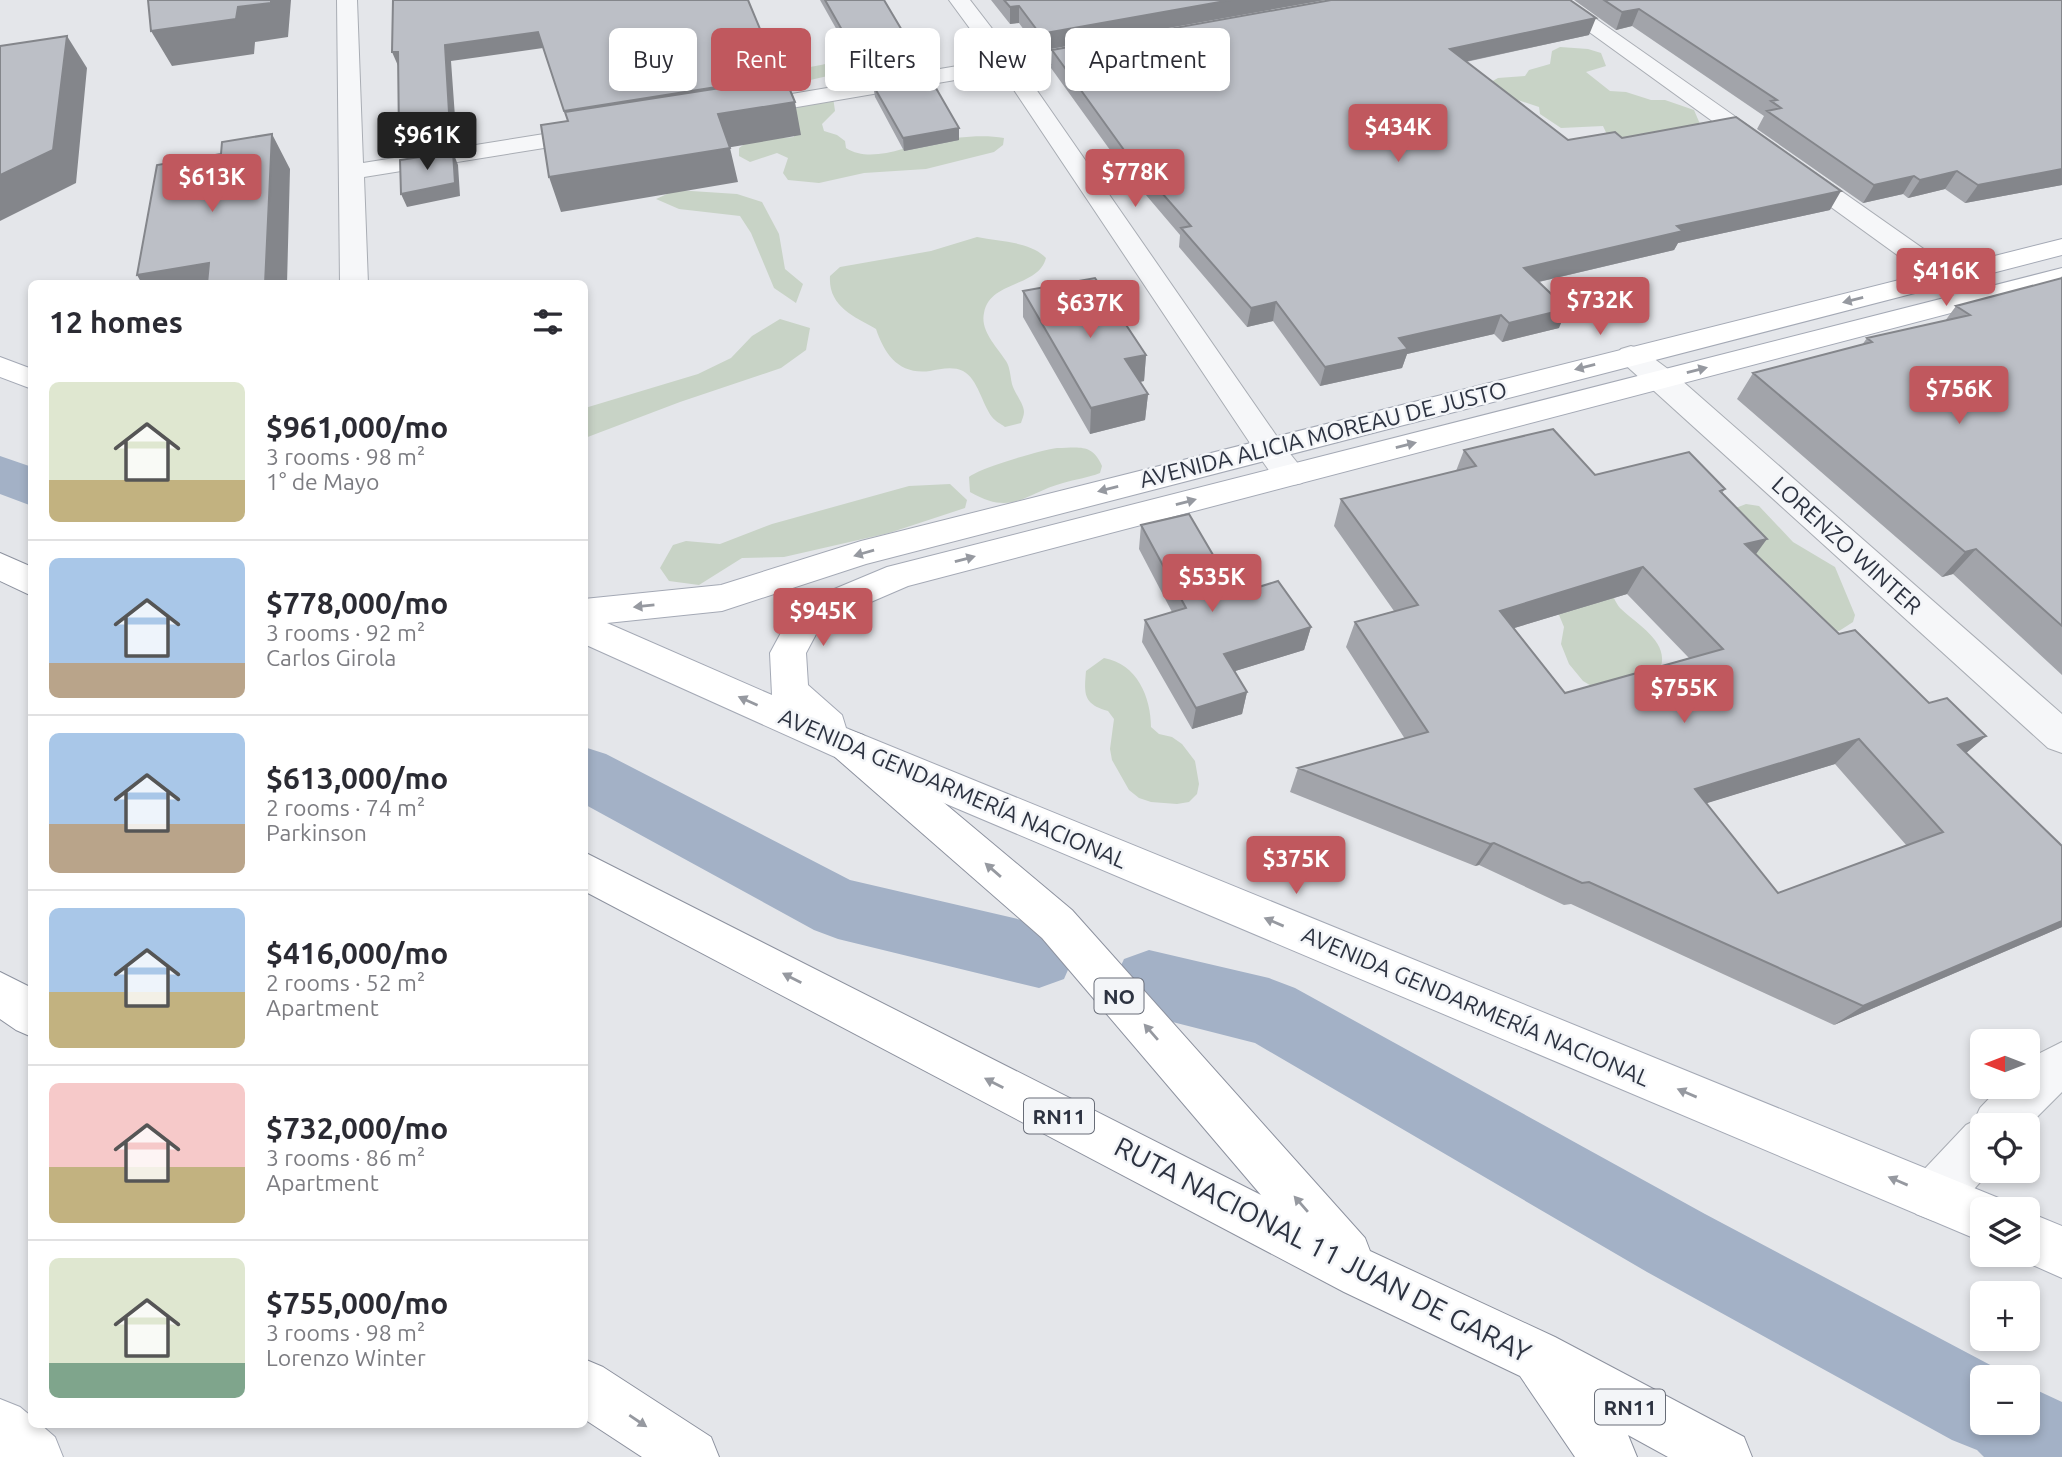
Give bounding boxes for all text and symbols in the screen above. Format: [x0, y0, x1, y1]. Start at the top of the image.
chip: Buy [609, 28, 697, 91]
chip: Rent [711, 28, 811, 91]
chip: Filters [825, 28, 940, 91]
chip: New [954, 28, 1051, 91]
chip: Apartment [1065, 28, 1230, 91]
pin: $434K [1349, 104, 1447, 164]
pin: $961K [378, 113, 476, 172]
text: $434K [1364, 114, 1432, 139]
text: $961K [393, 122, 461, 147]
pin: $778K [1086, 150, 1184, 209]
pin: $613K [163, 154, 261, 214]
text: $778K [1101, 159, 1169, 184]
text: $613K [178, 164, 246, 189]
pin: $416K [1897, 248, 1995, 308]
text: $416K [1912, 258, 1980, 283]
pin: $732K [1551, 278, 1649, 337]
pin: $637K [1041, 280, 1139, 340]
text: $732K [1566, 287, 1634, 312]
text: $637K [1056, 290, 1124, 315]
one-way arrow [1842, 295, 1864, 306]
icon: filters [529, 303, 567, 341]
text: 12 homes [49, 305, 183, 339]
one-way arrow [1574, 362, 1596, 373]
one-way arrow [1686, 364, 1708, 375]
pin: $756K [1910, 366, 2008, 426]
street label: AVENIDA ALICIA MOREAU DE JUSTO [1137, 376, 1509, 492]
text: $756K [1925, 376, 1993, 401]
icon: home [105, 410, 189, 494]
text: $961,000/mo [266, 410, 448, 444]
one-way arrow [1395, 439, 1417, 450]
text: 3 rooms · 98 m² [266, 444, 425, 469]
text: 1° de Mayo [266, 469, 379, 494]
street label: LORENZO WINTER [1767, 472, 1927, 618]
one-way arrow [1097, 484, 1119, 495]
one-way arrow [1175, 496, 1197, 507]
one-way arrow [853, 548, 874, 558]
one-way arrow [954, 553, 976, 564]
pin: $535K [1163, 554, 1261, 614]
text: $535K [1178, 564, 1246, 589]
icon: home [105, 586, 189, 670]
text: $778,000/mo [266, 586, 448, 620]
pin: $945K [774, 588, 872, 648]
text: $945K [789, 598, 857, 623]
one-way arrow [633, 601, 655, 612]
text: 3 rooms · 92 m² [266, 620, 425, 645]
text: Carlos Girola [266, 645, 396, 670]
pin: $755K [1635, 666, 1733, 725]
text: $755K [1650, 675, 1718, 700]
one-way arrow [738, 695, 758, 707]
street label: AVENIDA GENDARMERÍA NACIONAL [775, 702, 1131, 873]
icon: home [105, 761, 189, 845]
text: $613,000/mo [266, 761, 448, 795]
text: 2 rooms · 74 m² [266, 795, 425, 820]
text: Parkinson [266, 820, 367, 845]
pin: $375K [1247, 836, 1345, 896]
text: $375K [1262, 846, 1330, 871]
one-way arrow [984, 862, 1002, 878]
one-way arrow [1263, 916, 1284, 927]
street label: AVENIDA GENDARMERÍA NACIONAL [1298, 920, 1654, 1091]
icon: home [105, 936, 189, 1020]
text: $416,000/mo [266, 936, 448, 970]
text: 2 rooms · 52 m² [266, 970, 425, 995]
one-way arrow [782, 972, 802, 983]
road number: NO [1094, 978, 1144, 1014]
text: Apartment [266, 995, 379, 1020]
one-way arrow [1144, 1024, 1159, 1041]
north arrow [1970, 1029, 2040, 1099]
map controls [1970, 1029, 2040, 1435]
one-way arrow [984, 1077, 1004, 1088]
one-way arrow [1677, 1088, 1698, 1099]
road number: RN11 [1024, 1098, 1094, 1134]
icon: home [105, 1111, 189, 1195]
text: $732,000/mo [266, 1111, 448, 1145]
button: locate [1970, 1113, 2040, 1183]
street label: RUTA NACIONAL 11 JUAN DE GARAY [1110, 1130, 1536, 1368]
text: 3 rooms · 86 m² [266, 1145, 425, 1170]
text: Apartment [266, 1170, 379, 1195]
one-way arrow [1887, 1175, 1908, 1186]
one-way arrow [1294, 1195, 1309, 1212]
button: layers [1970, 1197, 2040, 1267]
button: + [1970, 1281, 2040, 1351]
icon: home [105, 1286, 189, 1370]
text: $755,000/mo [266, 1286, 448, 1320]
text: 3 rooms · 98 m² [266, 1320, 425, 1345]
text: Lorenzo Winter [266, 1345, 426, 1370]
button: − [1970, 1365, 2040, 1435]
road number: RN11 [1595, 1390, 1665, 1424]
one-way arrow [629, 1414, 647, 1428]

